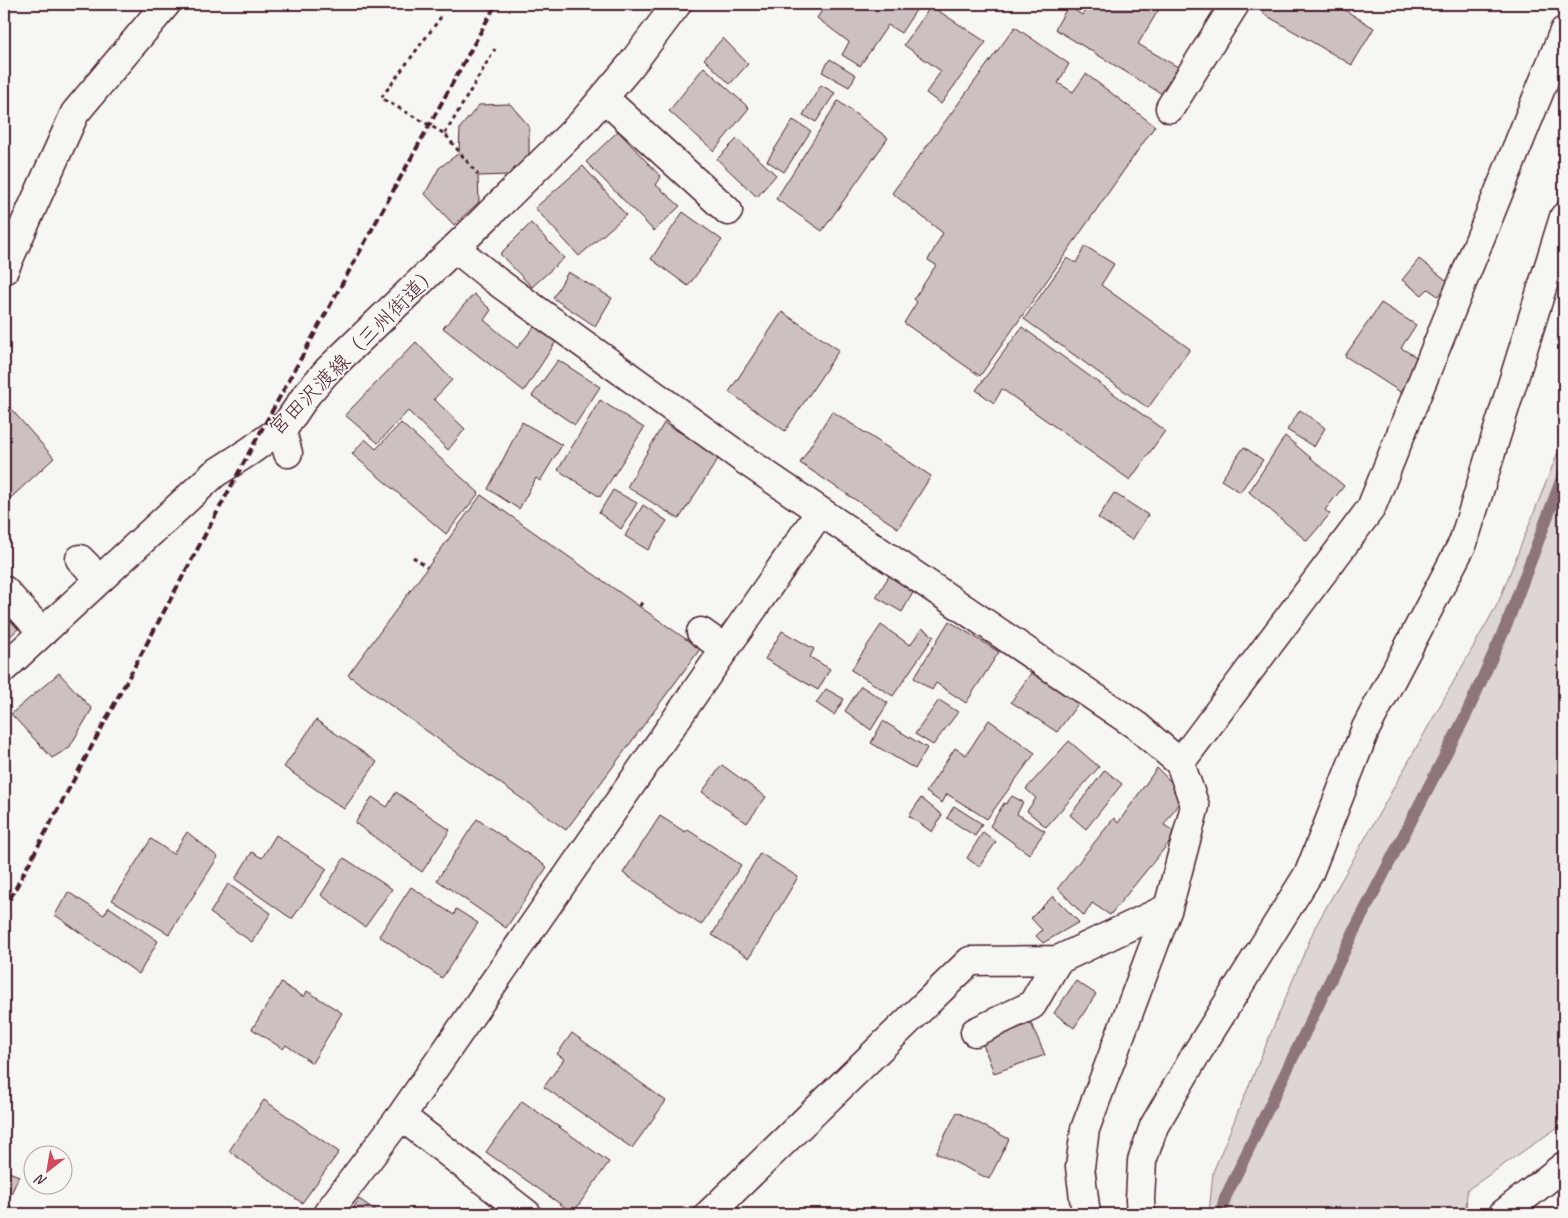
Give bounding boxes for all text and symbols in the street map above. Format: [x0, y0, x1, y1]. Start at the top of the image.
street label: 宮田沢渡線（三州街道） [263, 259, 445, 441]
north arrow [22, 1146, 72, 1196]
text: N [31, 1170, 50, 1190]

